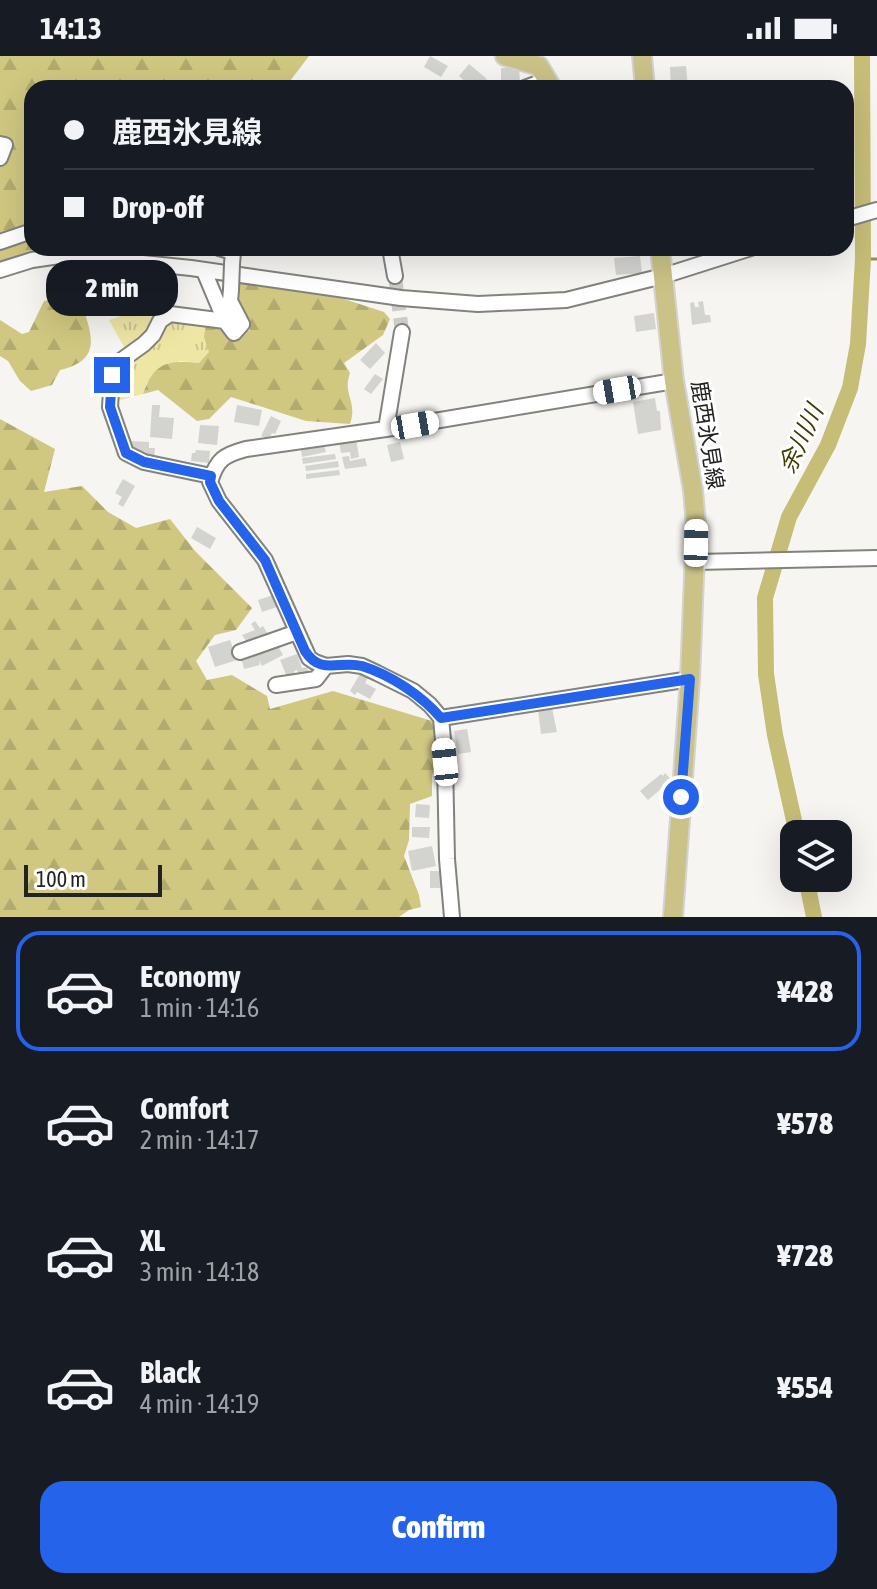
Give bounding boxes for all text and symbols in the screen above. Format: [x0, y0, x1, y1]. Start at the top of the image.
text: 14:13 [40, 11, 102, 45]
text: 鹿西氷見線 [112, 115, 262, 149]
text: Drop-off [112, 190, 204, 224]
callout: 2 min [46, 259, 178, 315]
text: 2 min [85, 273, 139, 303]
route end [94, 357, 130, 393]
car [591, 374, 643, 406]
street label: 鹿西氷見線 [687, 379, 729, 491]
water label: 余川川 [773, 398, 829, 477]
car [389, 409, 441, 441]
car [684, 519, 708, 567]
car [431, 737, 459, 787]
route start [663, 779, 699, 815]
map controls [780, 820, 852, 892]
button: layers [780, 820, 852, 892]
scale bar [24, 861, 162, 897]
text: 100 m [36, 866, 86, 892]
icon: car [44, 955, 116, 1027]
text: Economy [140, 959, 241, 993]
text: ¥428 [777, 974, 833, 1008]
text: 1 min · 14:16 [140, 993, 259, 1023]
icon: car [44, 1087, 116, 1159]
text: Comfort [140, 1091, 229, 1125]
text: ¥578 [777, 1106, 833, 1140]
text: 2 min · 14:17 [140, 1125, 259, 1155]
icon: car [44, 1219, 116, 1291]
text: XL [140, 1223, 165, 1257]
text: ¥728 [777, 1238, 833, 1272]
text: 3 min · 14:18 [140, 1257, 259, 1287]
icon: car [44, 1351, 116, 1423]
text: Black [140, 1355, 200, 1389]
text: ¥554 [777, 1370, 833, 1404]
text: 4 min · 14:19 [140, 1389, 259, 1419]
button: Confirm [40, 1481, 837, 1573]

